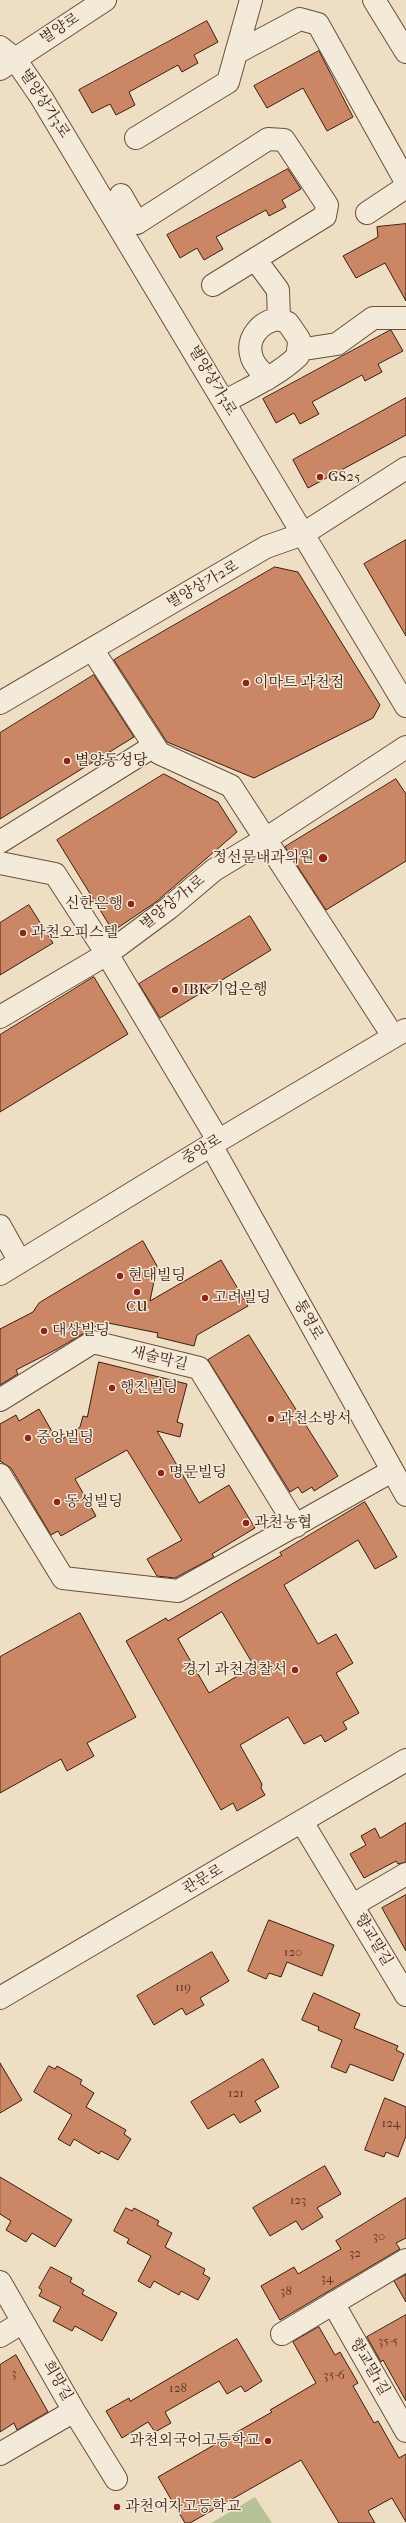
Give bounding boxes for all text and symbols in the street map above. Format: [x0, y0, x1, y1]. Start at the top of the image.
street label: 별양로 [37, 10, 83, 48]
street label: 별양상가3로 [15, 66, 73, 142]
street label: 별양상가3로 [184, 343, 240, 419]
place label: GS25 [328, 468, 361, 486]
marker: GS25 [315, 472, 325, 482]
street label: 별양상가2로 [164, 557, 242, 613]
place label: 이마트 과천점 [254, 674, 344, 692]
marker: 이마트 과천점 [241, 678, 251, 688]
place label: 별양동성당 [75, 752, 147, 770]
marker: 별양동성당 [62, 756, 72, 766]
place label: 정선문내과의원 [213, 849, 314, 867]
marker: 정선문내과의원 [317, 852, 329, 864]
street label: 별양상가1로 [137, 872, 209, 934]
place label: 신한은행 [65, 895, 123, 913]
marker: 신한은행 [126, 899, 136, 909]
place label: 과천오피스텔 [31, 924, 118, 942]
marker: 과천오피스텔 [18, 928, 28, 938]
place label: IBK기업은행 [183, 981, 267, 999]
marker: IBK기업은행 [170, 985, 180, 995]
street label: 중앙로 [179, 1131, 225, 1169]
place label: 현대빌딩 [128, 1267, 186, 1285]
marker: 현대빌딩 [115, 1271, 125, 1281]
marker: CU [132, 1287, 142, 1297]
place label: 고려빌딩 [213, 1289, 271, 1307]
marker: 고려빌딩 [200, 1293, 210, 1303]
street label: 통영로 [290, 1297, 326, 1343]
place label: CU [126, 1298, 148, 1316]
place label: 대상빌딩 [52, 1322, 110, 1340]
marker: 대상빌딩 [39, 1326, 49, 1336]
street label: 새술막길 [129, 1343, 189, 1375]
place label: 행진빌딩 [120, 1379, 178, 1397]
marker: 행진빌딩 [107, 1383, 117, 1393]
place label: 과천소방서 [279, 1410, 351, 1428]
marker: 과천소방서 [266, 1414, 276, 1424]
place label: 중앙빌딩 [36, 1429, 94, 1447]
marker: 중앙빌딩 [23, 1433, 33, 1443]
place label: 명문빌딩 [169, 1464, 227, 1482]
marker: 명문빌딩 [156, 1468, 166, 1478]
place label: 동성빌딩 [65, 1493, 123, 1511]
marker: 동성빌딩 [52, 1497, 62, 1507]
place label: 과천농협 [254, 1514, 312, 1532]
marker: 과천농협 [241, 1518, 251, 1528]
place label: 경기 과천경찰서 [182, 1661, 287, 1679]
marker: 경기 과천경찰서 [290, 1665, 300, 1675]
street label: 관문로 [180, 1861, 226, 1899]
street label: 향교말길 [350, 1911, 396, 1969]
house number: 120 [284, 1945, 302, 1961]
house number: 119 [175, 1980, 191, 1996]
house number: 121 [228, 2086, 244, 2102]
house number: 124 [382, 2116, 400, 2132]
house number: 123 [290, 2193, 306, 2209]
house number: 30 [373, 2229, 385, 2245]
house number: 32 [349, 2246, 361, 2262]
house number: 34 [320, 2271, 334, 2287]
house number: 38 [280, 2284, 292, 2300]
house number: 35-5 [378, 2334, 398, 2350]
street label: 향교말1길 [345, 2335, 393, 2399]
street label: 희망길 [38, 2358, 76, 2404]
house number: 3 [11, 2366, 17, 2382]
house number: 35-6 [323, 2368, 345, 2384]
house number: 128 [169, 2381, 187, 2397]
place label: 과천외국어고등학교 [130, 2432, 260, 2450]
marker: 과천외국어고등학교 [263, 2436, 273, 2446]
place label: 과천여자고등학교 [125, 2498, 241, 2516]
marker: 과천여자고등학교 [112, 2502, 122, 2512]

